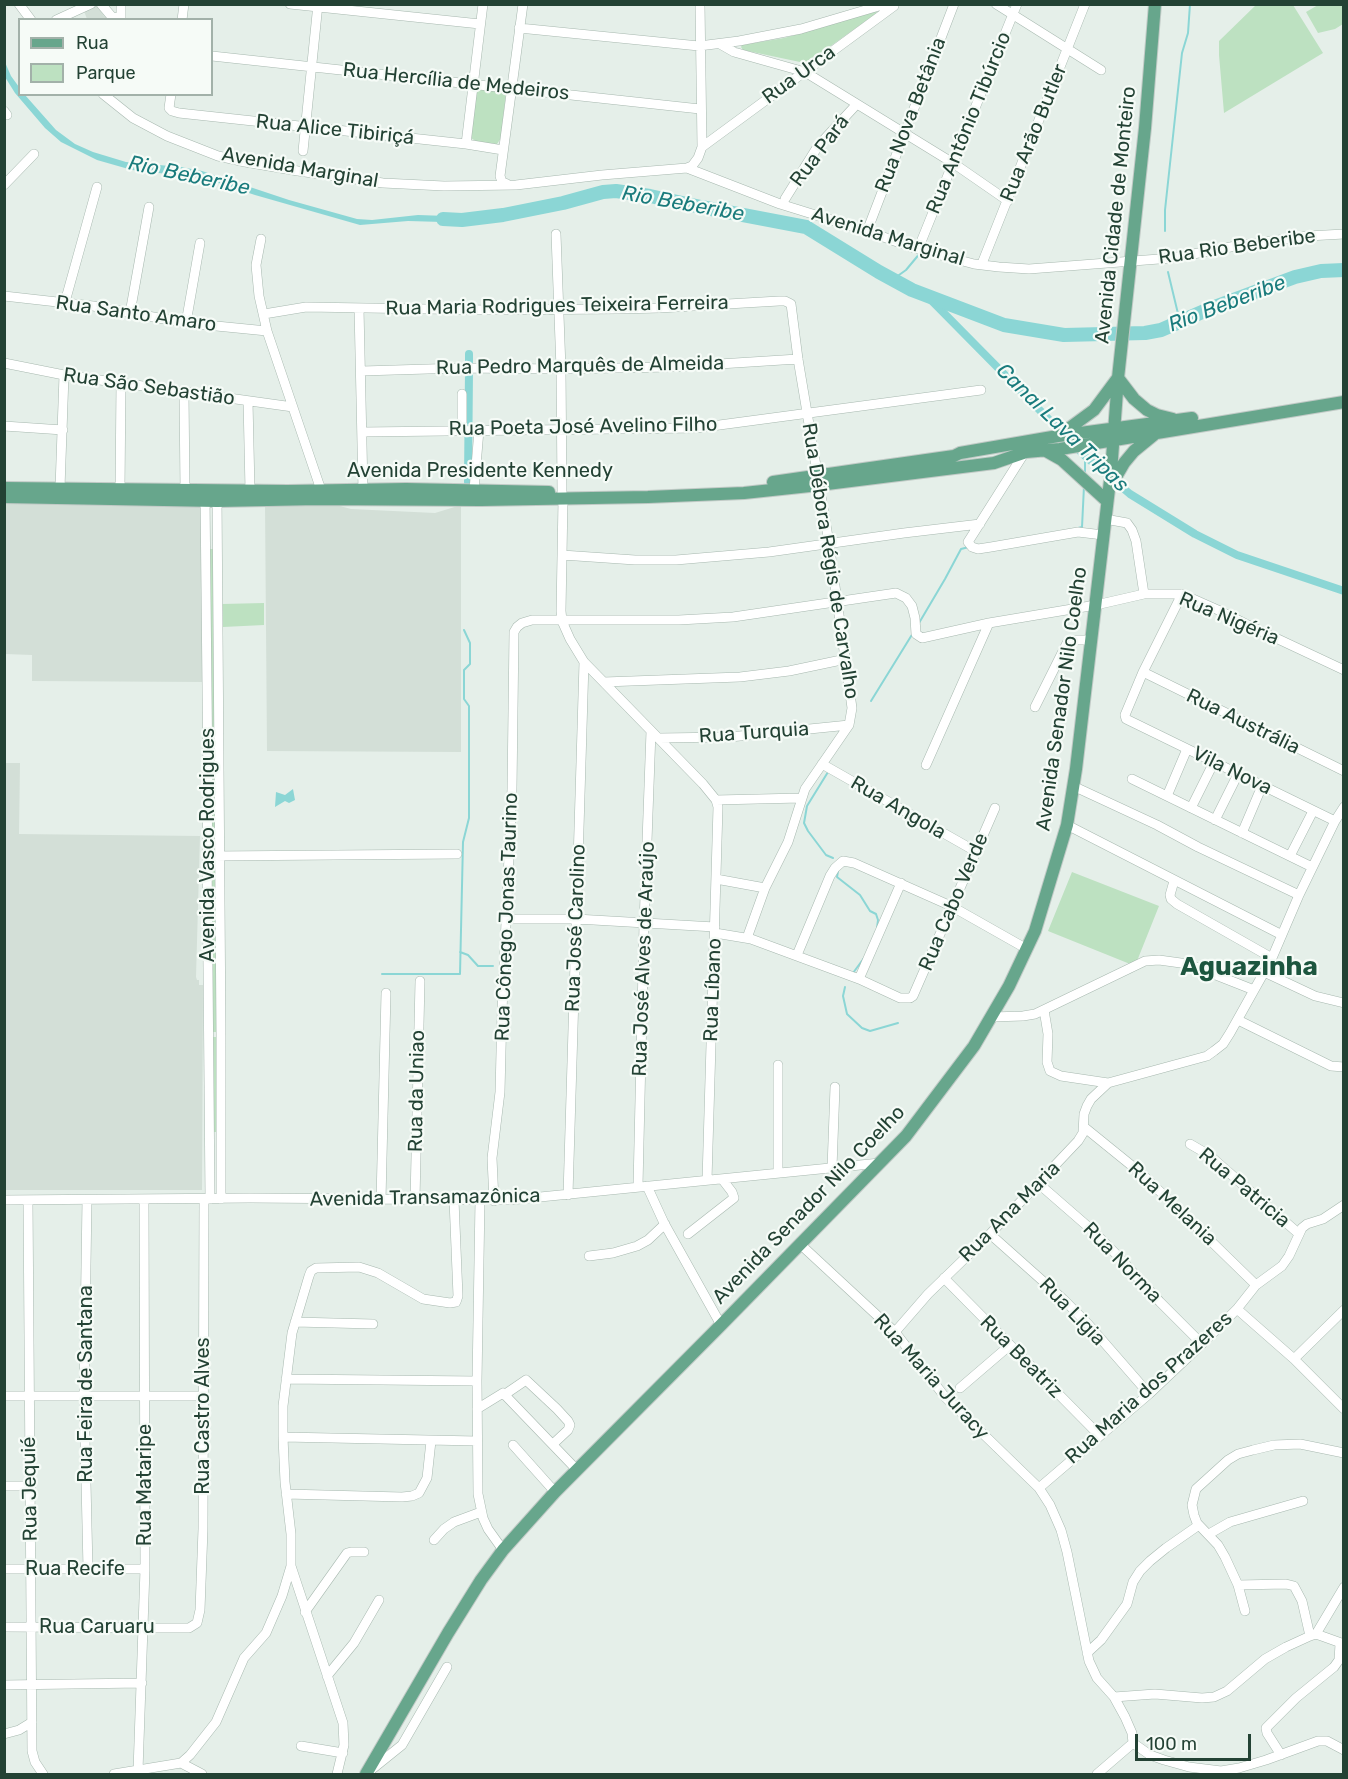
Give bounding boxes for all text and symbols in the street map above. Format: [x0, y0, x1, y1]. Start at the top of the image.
legend [18, 18, 213, 96]
street label: Rua Antônio Tibúrcio [922, 28, 1016, 218]
text: Rua [76, 32, 109, 54]
street label: Rua Nova Betânia [870, 34, 952, 196]
street label: Rua Urca [758, 40, 840, 110]
street label: Rua Hercília de Medeiros [342, 58, 570, 106]
street label: Rua Arão Butler [995, 61, 1073, 205]
text: Parque [76, 62, 136, 84]
street label: Avenida Cidade de Monteiro [1091, 85, 1141, 345]
street label: Rua Alice Tibiriçá [255, 110, 415, 150]
street label: Rua Pará [785, 111, 855, 191]
street label: Avenida Marginal [220, 142, 380, 194]
water label: Rio Beberibe [126, 151, 252, 201]
water label: Rio Beberibe [620, 181, 746, 227]
street label: Avenida Marginal [809, 202, 967, 272]
street label: Rua Rio Beberibe [1157, 224, 1317, 270]
water label: Rio Beberibe [1165, 270, 1289, 338]
street label: Rua Santo Amaro [54, 291, 218, 337]
street label: Rua Maria Rodrigues Teixeira Ferreira [385, 291, 729, 321]
street label: Rua Pedro Marquês de Almeida [436, 351, 724, 381]
water label: Canal Lava Tripas [991, 358, 1133, 498]
street label: Rua São Sebastião [62, 363, 236, 411]
street label: Rua Poeta José Avelino Filho [449, 413, 717, 441]
street label: Rua Débora Régis de Carvalho [796, 421, 864, 701]
street label: Avenida Presidente Kennedy [347, 459, 613, 483]
street label: Avenida Senador Nilo Coelho [1032, 565, 1092, 833]
street label: Rua Nigéria [1175, 587, 1283, 651]
street label: Rua Austrália [1182, 684, 1304, 760]
street label: Rua Turquia [698, 717, 810, 749]
street label: Avenida Vasco Rodrigues [196, 728, 220, 962]
street label: Vila Nova [1188, 741, 1276, 801]
street label: Rua Angola [846, 771, 950, 845]
street label: Rua Cônego Jonas Taurino [491, 792, 523, 1042]
street label: Rua Cabo Verde [914, 829, 994, 975]
street label: Rua José Alves de Araújo [628, 841, 660, 1077]
street label: Rua José Carolino [561, 844, 591, 1012]
street label: Rua Líbano [699, 938, 727, 1042]
district label: Aguazinha [1180, 951, 1318, 983]
street label: Rua da Uniao [404, 1030, 430, 1152]
street label: Avenida Senador Nilo Coelho [708, 1101, 910, 1309]
street label: Rua Patricia [1193, 1143, 1295, 1233]
street label: Rua Ana Maria [955, 1157, 1065, 1267]
street label: Rua Melania [1123, 1157, 1221, 1251]
street label: Avenida Transamazônica [309, 1184, 541, 1212]
street label: Rua Norma [1078, 1218, 1166, 1308]
street label: Rua Ligia [1034, 1273, 1110, 1351]
street label: Rua Feira de Santana [74, 1285, 98, 1483]
street label: Rua Maria dos Prazeres [1061, 1307, 1237, 1469]
street label: Rua Maria Juracy [868, 1309, 994, 1445]
street label: Rua Beatriz [975, 1311, 1067, 1403]
street label: Rua Castro Alves [191, 1337, 215, 1495]
street label: Rua Mataripe [133, 1424, 157, 1546]
street label: Rua Jequié [17, 1436, 43, 1542]
street label: Rua Recife [25, 1557, 125, 1581]
street label: Rua Caruaru [39, 1615, 155, 1639]
scale bar [1138, 1722, 1254, 1760]
text: 100 m [1146, 1733, 1197, 1755]

